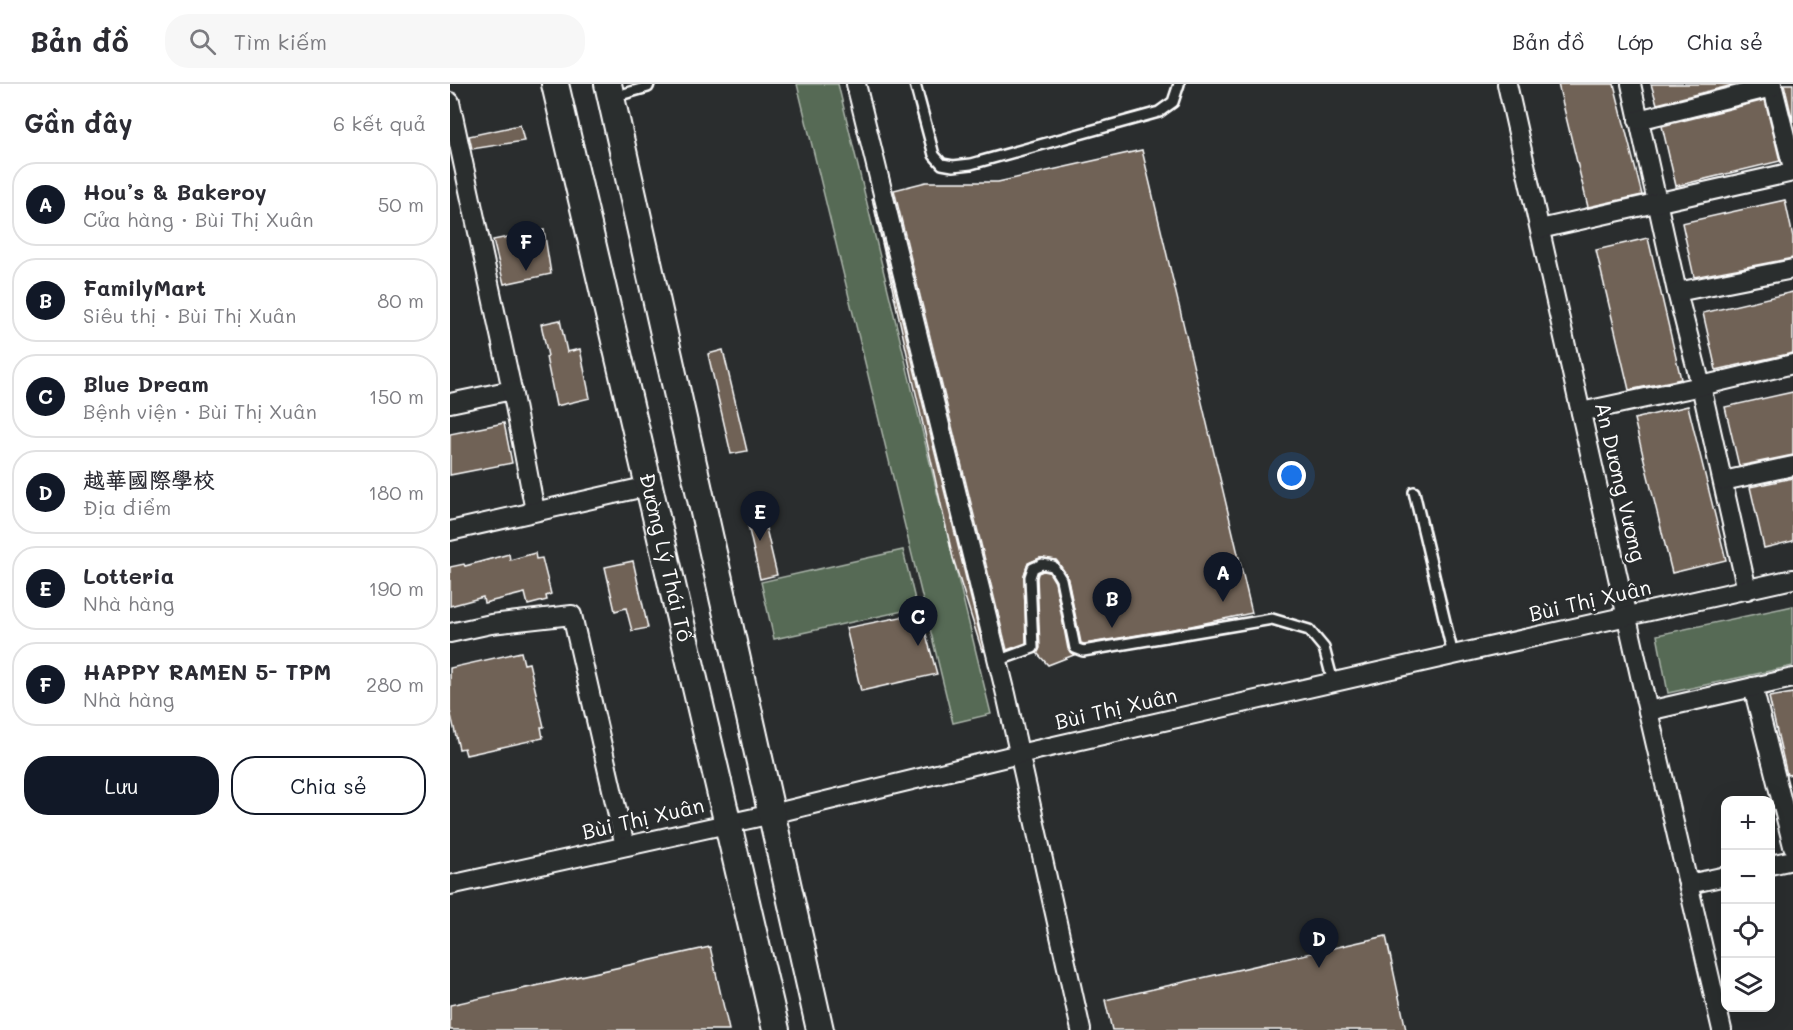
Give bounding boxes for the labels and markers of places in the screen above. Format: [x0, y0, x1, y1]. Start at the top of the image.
pin: F [506, 222, 546, 271]
pin: E [740, 492, 780, 541]
pin: A [1204, 552, 1242, 602]
pin: B [1092, 578, 1132, 628]
pin: C [898, 596, 938, 646]
pin: D [1300, 918, 1338, 968]

